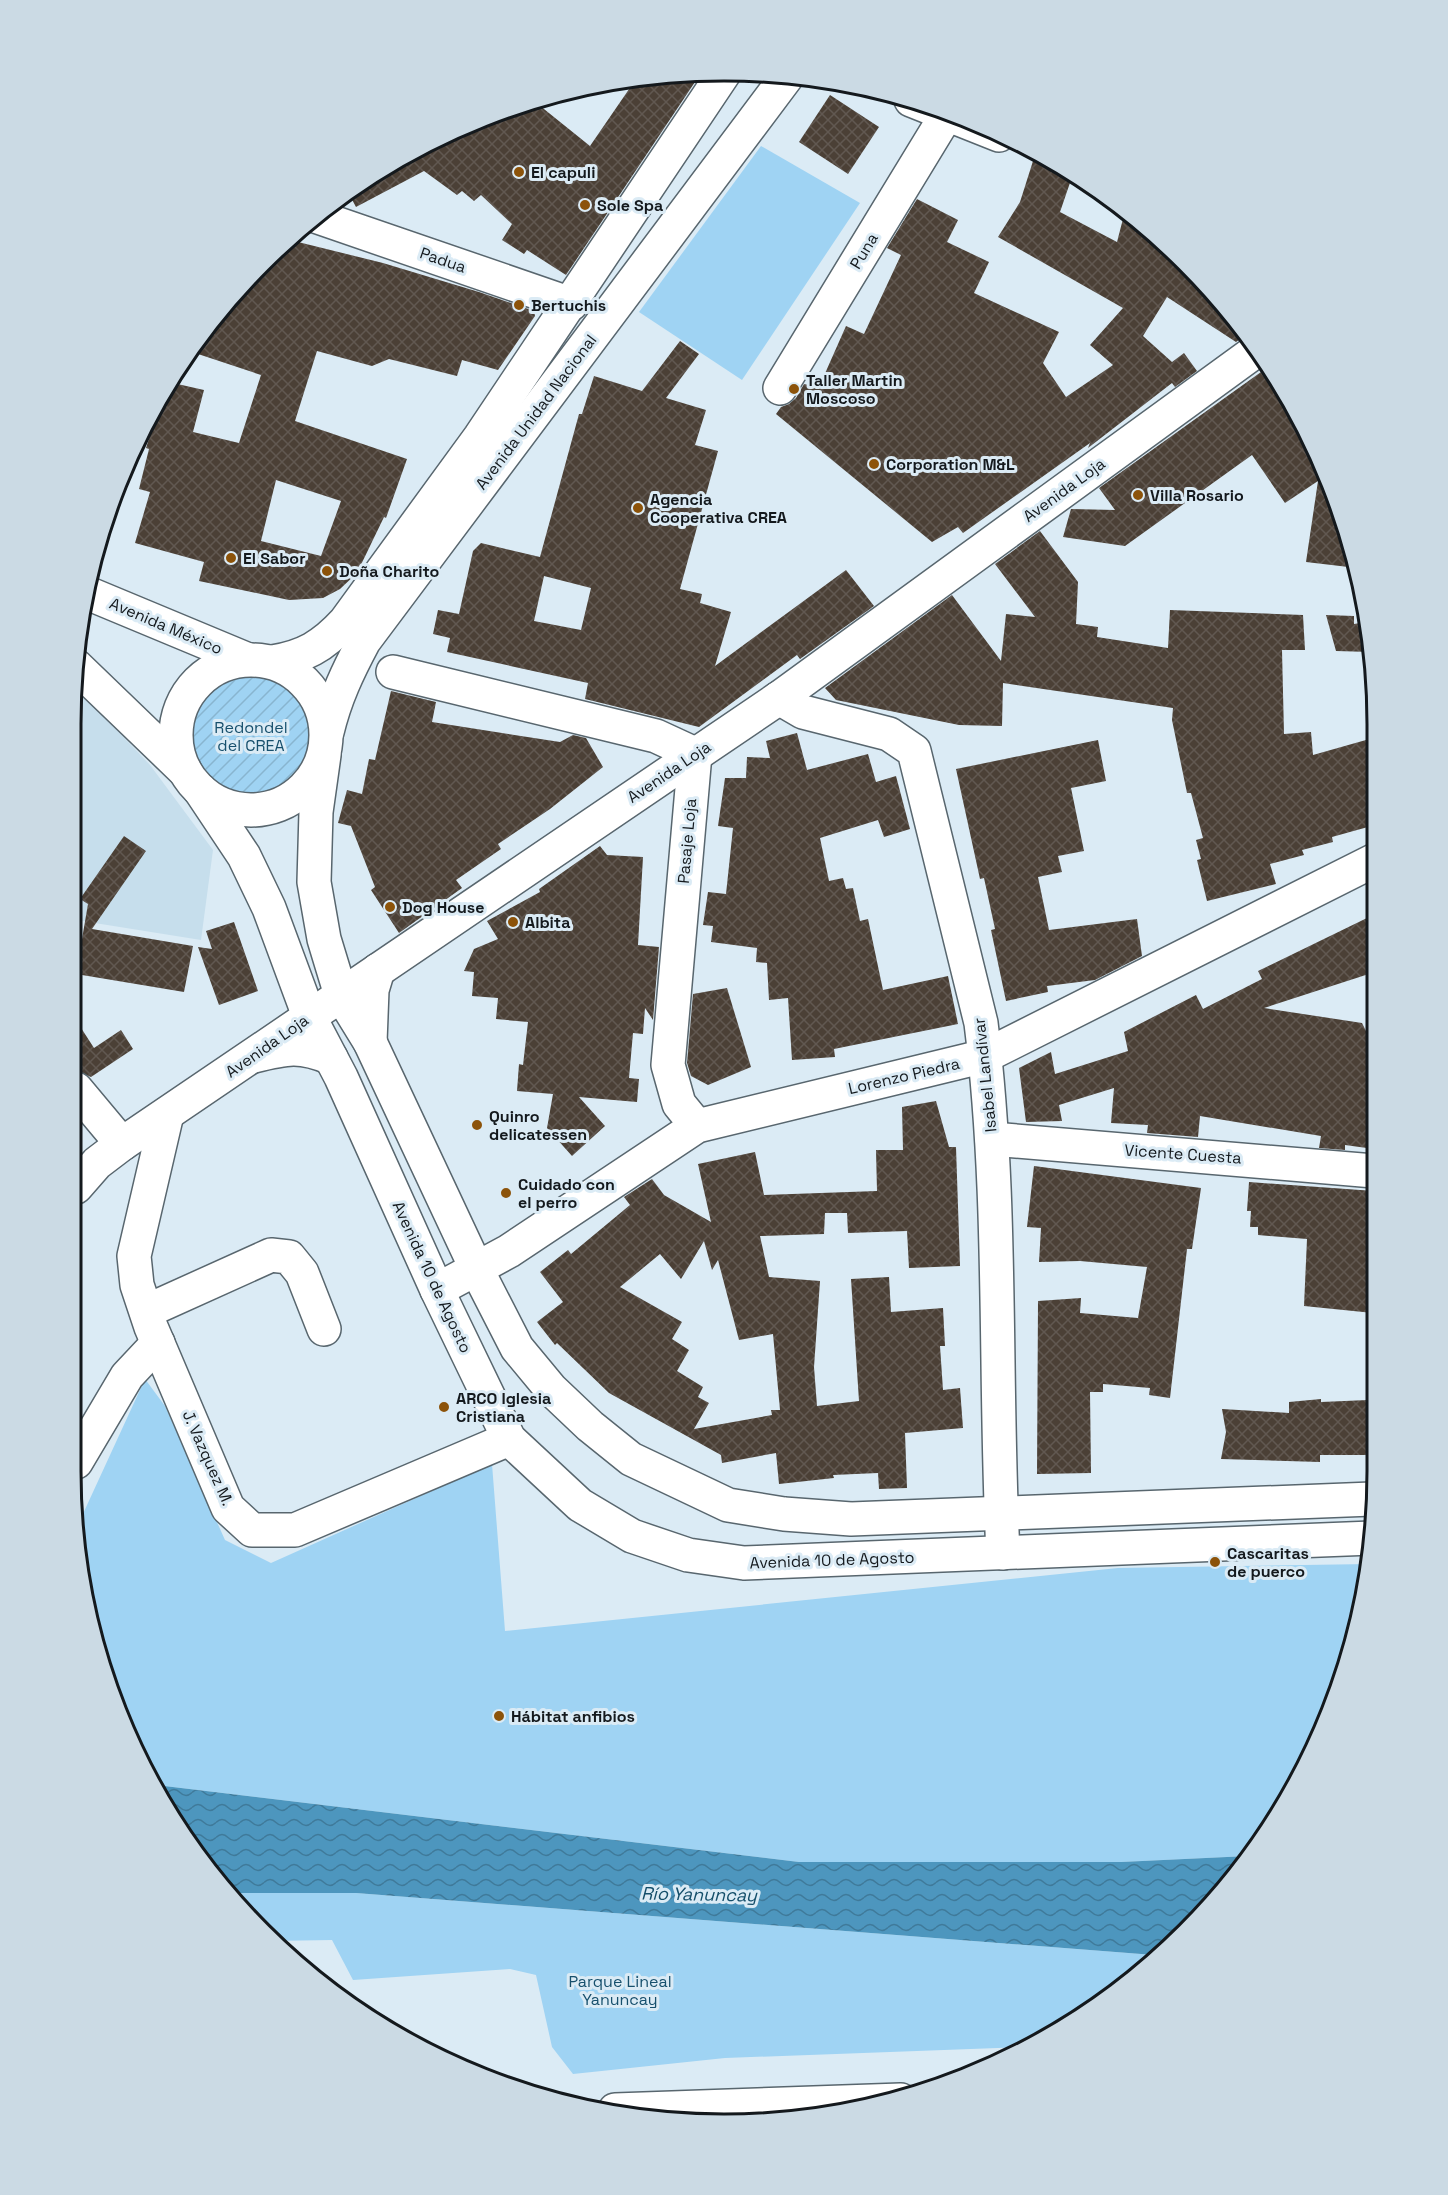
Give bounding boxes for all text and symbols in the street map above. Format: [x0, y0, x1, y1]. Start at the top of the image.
place label: El capuli [531, 162, 595, 183]
marker: El capuli [512, 165, 526, 179]
place label: Sole Spa [597, 195, 663, 216]
marker: Sole Spa [578, 198, 592, 212]
street label: Puna [845, 229, 883, 273]
street label: Padua [417, 242, 469, 278]
place label: Bertuchis [531, 295, 606, 316]
marker: Bertuchis [512, 298, 526, 312]
street label: Avenida Unidad Nacional [471, 330, 601, 494]
place label: Taller Martin Moscoso [806, 370, 903, 409]
marker: Taller Martin Moscoso [787, 382, 801, 396]
street label: Avenida Loja [1019, 453, 1109, 527]
place label: Corporation M&L [886, 454, 1015, 475]
marker: Corporation M&L [867, 457, 881, 471]
place label: Villa Rosario [1150, 485, 1244, 506]
marker: Villa Rosario [1131, 488, 1145, 502]
place label: Agencia Cooperativa CREA [650, 489, 787, 528]
marker: Agencia Cooperativa CREA [631, 501, 645, 515]
place label: El Sabor [243, 548, 305, 569]
marker: El Sabor [224, 551, 238, 565]
place label: Doña Charito [339, 561, 440, 582]
marker: Doña Charito [320, 564, 334, 578]
street label: Avenida México [106, 593, 226, 659]
park label: Redondel del CREA [214, 717, 288, 756]
street label: Avenida Loja [623, 736, 715, 808]
street label: Pasaje Loja [673, 798, 701, 884]
place label: Dog House [402, 897, 484, 918]
marker: Dog House [383, 900, 397, 914]
place label: Albita [525, 912, 570, 933]
marker: Albita [506, 915, 520, 929]
street label: Avenida Loja [221, 1010, 313, 1082]
street label: Isabel Landívar [969, 1017, 1001, 1133]
street label: Lorenzo Piedra [846, 1053, 962, 1099]
place label: Quinro delicatessen [489, 1106, 587, 1145]
marker: Quinro delicatessen [470, 1118, 484, 1132]
street label: Vicente Cuesta [1124, 1139, 1242, 1169]
place label: Cuidado con el perro [518, 1174, 615, 1213]
marker: Cuidado con el perro [499, 1186, 513, 1200]
street label: Avenida 10 de Agosto [388, 1198, 476, 1356]
place label: ARCO Iglesia Cristiana [456, 1388, 551, 1427]
marker: ARCO Iglesia Cristiana [437, 1400, 451, 1414]
street label: J. Vazquez M. [178, 1407, 238, 1509]
place label: Cascaritas de puerco [1227, 1543, 1309, 1582]
street label: Avenida 10 de Agosto [749, 1547, 915, 1573]
marker: Cascaritas de puerco [1208, 1555, 1222, 1569]
place label: Hábitat anfibios [511, 1706, 635, 1727]
marker: Hábitat anfibios [492, 1709, 506, 1723]
water label: Río Yanuncay [641, 1881, 758, 1907]
park label: Parque Lineal Yanuncay [568, 1971, 672, 2010]

